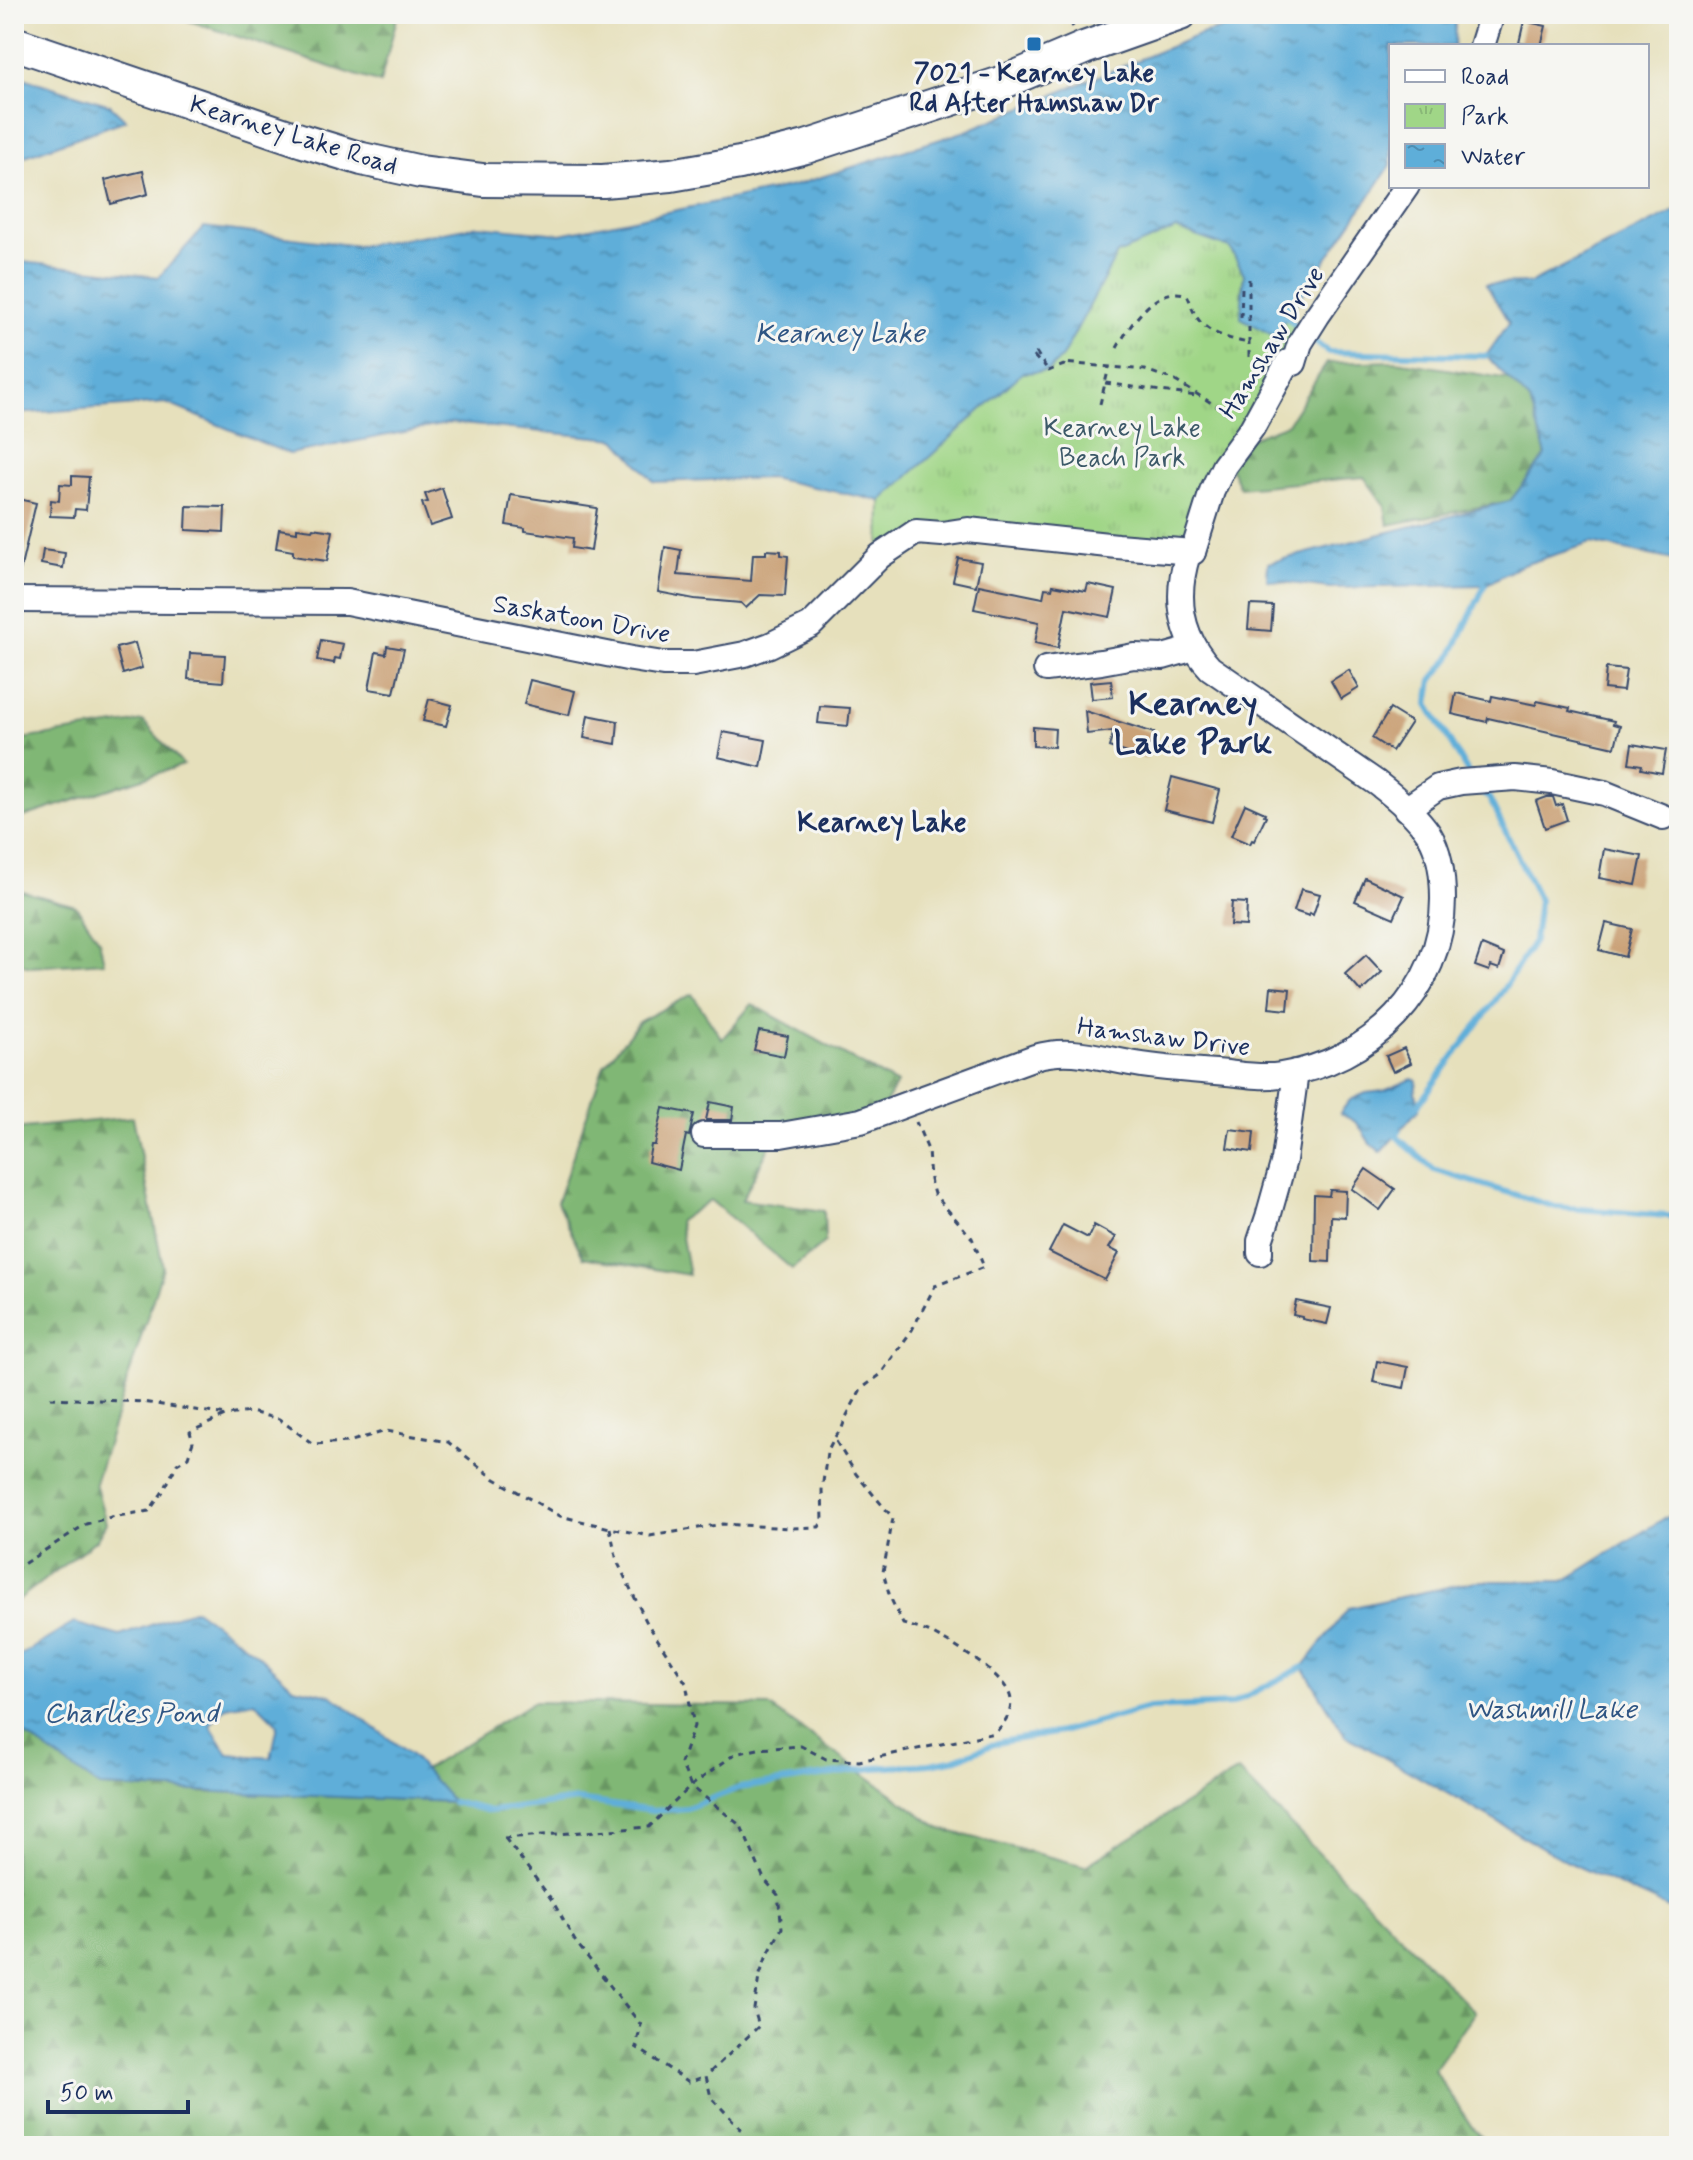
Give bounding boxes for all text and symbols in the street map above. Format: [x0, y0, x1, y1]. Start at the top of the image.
marker: 7021 - Kearney Lake Rd After Hamshaw Dr [1025, 35, 1043, 53]
legend [1389, 44, 1649, 188]
place label: 7021 - Kearney Lake Rd After Hamshaw Dr [909, 57, 1159, 121]
text: Road [1461, 62, 1509, 93]
street label: Kearney Lake Road [185, 88, 402, 184]
text: Park [1461, 102, 1509, 133]
text: Water [1461, 142, 1526, 173]
street label: Hamshaw Drive [1212, 260, 1333, 426]
water label: Kearney Lake [755, 316, 926, 353]
park label: Kearney Lake Beach Park [1043, 412, 1201, 476]
street label: Saskatoon Drive [490, 588, 673, 652]
district label: Kearney Lake Park [1114, 682, 1273, 766]
district label: Kearney Lake [797, 805, 967, 842]
street label: Hamshaw Drive [1075, 1011, 1252, 1065]
water label: Washmill Lake [1465, 1692, 1638, 1729]
water label: Charlies Pond [44, 1696, 221, 1733]
scale bar [48, 2064, 188, 2114]
text: 50 m [60, 2078, 114, 2109]

